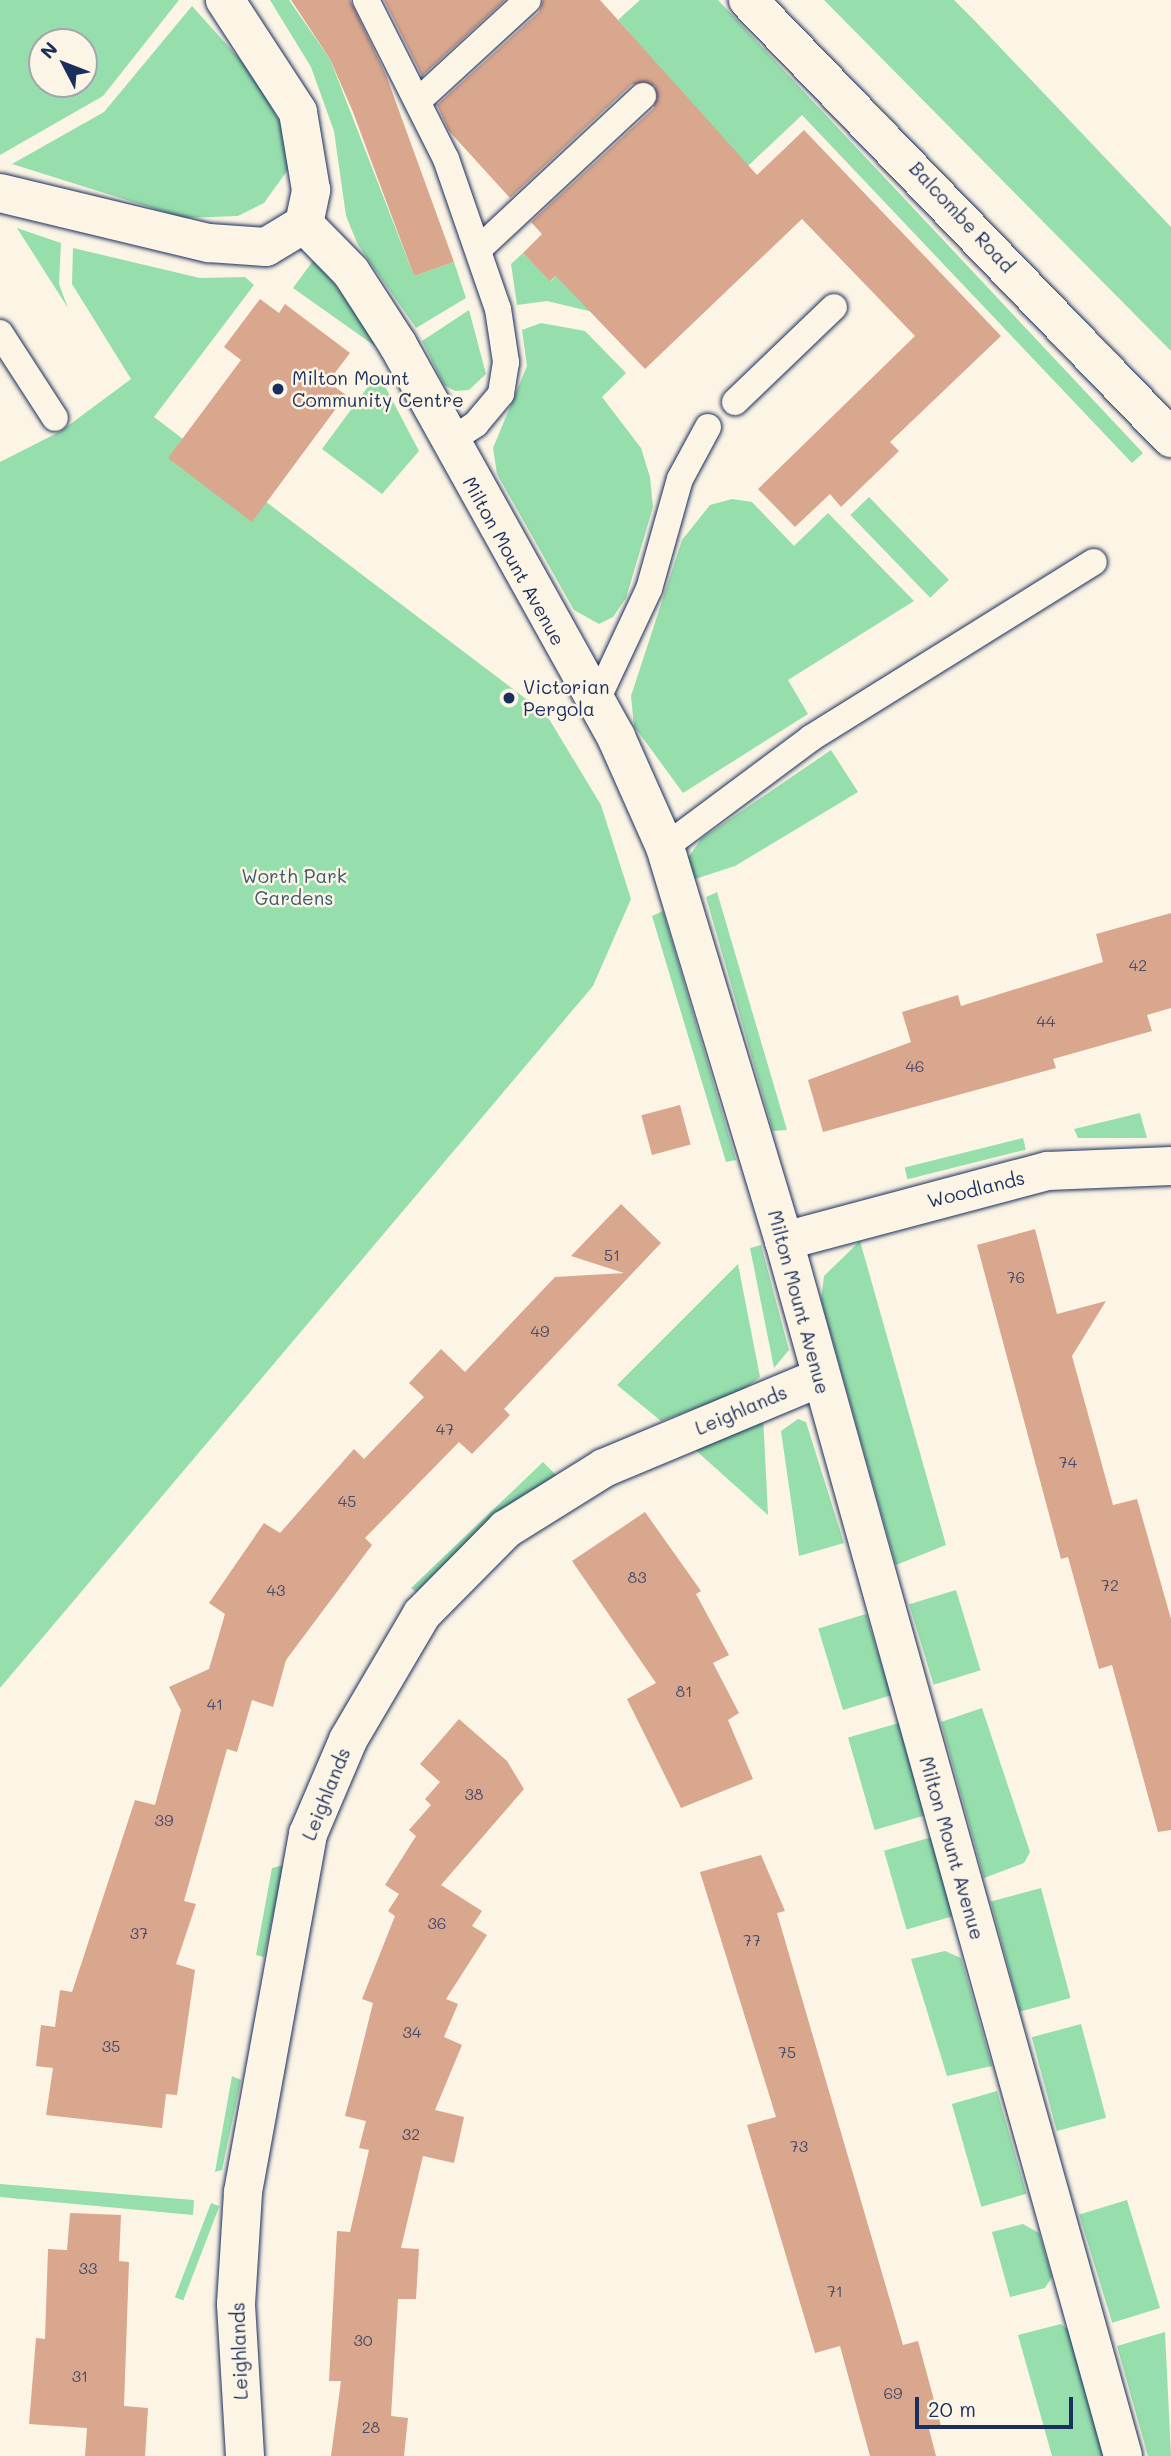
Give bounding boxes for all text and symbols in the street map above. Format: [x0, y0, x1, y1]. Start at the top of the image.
north arrow [28, 28, 98, 98]
text: N [34, 36, 63, 64]
street label: Balcombe Road [905, 157, 1019, 277]
place label: Milton Mount Community Centre [292, 367, 464, 411]
marker: Milton Mount Community Centre [270, 381, 286, 397]
street label: Milton Mount Avenue [458, 473, 570, 649]
place label: Victorian Pergola [523, 676, 610, 720]
marker: Victorian Pergola [501, 690, 517, 706]
park label: Worth Park Gardens [241, 865, 347, 909]
house number: 42 [1129, 955, 1147, 975]
house number: 44 [1037, 1011, 1055, 1031]
house number: 46 [905, 1056, 925, 1076]
street label: Woodlands [925, 1166, 1027, 1212]
street label: Milton Mount Avenue [763, 1208, 835, 1396]
house number: 51 [604, 1245, 620, 1265]
house number: 76 [1007, 1267, 1025, 1287]
house number: 49 [531, 1321, 549, 1341]
street label: Leighlands [692, 1380, 790, 1440]
house number: 47 [436, 1419, 454, 1439]
house number: 74 [1059, 1452, 1077, 1472]
house number: 45 [338, 1491, 356, 1511]
house number: 83 [627, 1567, 647, 1587]
house number: 72 [1101, 1575, 1119, 1595]
house number: 43 [267, 1580, 285, 1600]
house number: 81 [676, 1681, 692, 1701]
house number: 41 [207, 1694, 223, 1714]
street label: Leighlands [297, 1744, 355, 1844]
street label: Milton Mount Avenue [915, 1754, 989, 1942]
house number: 38 [464, 1784, 484, 1804]
house number: 39 [155, 1810, 173, 1830]
house number: 36 [427, 1913, 447, 1933]
house number: 37 [130, 1923, 148, 1943]
house number: 77 [743, 1930, 761, 1950]
house number: 34 [403, 2022, 421, 2042]
house number: 35 [102, 2036, 120, 2056]
house number: 75 [778, 2042, 796, 2062]
house number: 32 [402, 2124, 420, 2144]
house number: 73 [790, 2136, 808, 2156]
house number: 33 [79, 2258, 97, 2278]
house number: 71 [827, 2281, 843, 2301]
street label: Leighlands [226, 2302, 252, 2400]
house number: 30 [353, 2330, 373, 2350]
house number: 31 [72, 2366, 88, 2386]
scale bar [919, 2382, 1076, 2426]
house number: 69 [883, 2383, 903, 2403]
text: 20 m [928, 2395, 976, 2422]
house number: 28 [362, 2417, 380, 2437]

